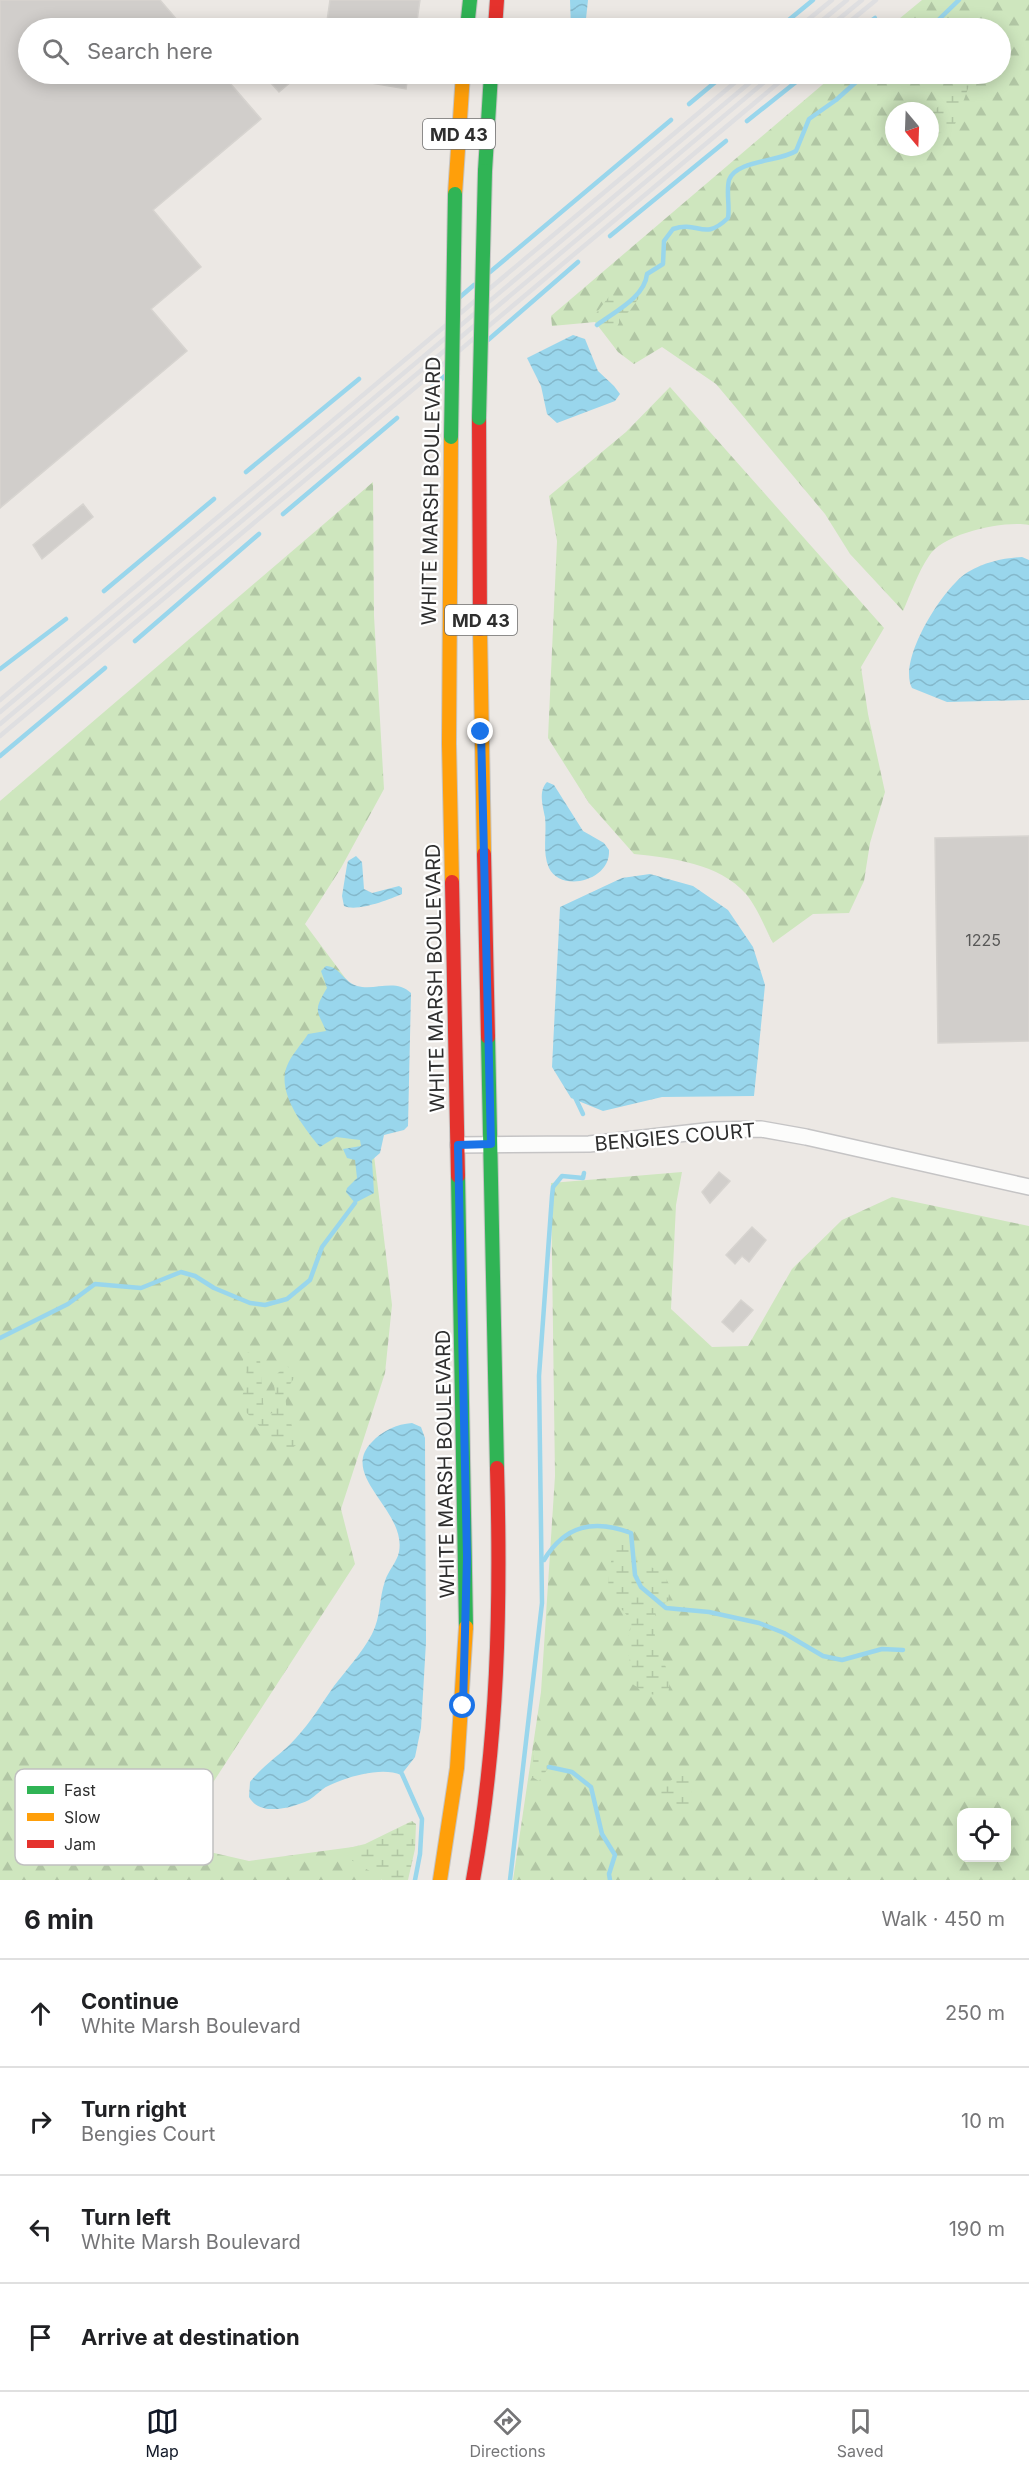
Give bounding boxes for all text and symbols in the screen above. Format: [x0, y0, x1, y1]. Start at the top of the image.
search box [18, 18, 1011, 84]
icon: search [39, 35, 72, 68]
text: Search here [87, 38, 213, 64]
north arrow [885, 102, 939, 156]
road number: MD 43 [423, 119, 495, 149]
street label: WHITE MARSH BOULEVARD [417, 356, 445, 626]
road number: MD 43 [445, 605, 517, 635]
route end [467, 718, 493, 744]
street label: WHITE MARSH BOULEVARD [421, 843, 449, 1113]
house number: 1225 [965, 930, 1001, 950]
street label: BENGIES COURT [594, 1118, 756, 1156]
street label: WHITE MARSH BOULEVARD [431, 1329, 459, 1599]
route start [449, 1692, 475, 1718]
legend [15, 1769, 213, 1865]
text: Fast [64, 1780, 96, 1800]
text: Slow [64, 1807, 101, 1827]
map controls [957, 1808, 1011, 1862]
button: locate [957, 1808, 1011, 1862]
text: Jam [64, 1834, 96, 1854]
text: 6 min [24, 1904, 94, 1935]
text: Walk · 450 m [881, 1907, 1005, 1931]
text: Continue [81, 1988, 179, 2014]
icon: ahead [24, 1997, 57, 2030]
text: 250 m [945, 2001, 1005, 2025]
text: White Marsh Boulevard [81, 2014, 301, 2038]
text: Turn right [81, 2096, 187, 2122]
icon: right [24, 2105, 57, 2138]
text: 10 m [961, 2109, 1005, 2133]
text: Bengies Court [81, 2122, 215, 2146]
text: Turn left [81, 2204, 171, 2230]
icon: left [24, 2213, 57, 2246]
text: 190 m [949, 2217, 1005, 2241]
text: White Marsh Boulevard [81, 2230, 301, 2254]
icon: arrive [24, 2321, 57, 2354]
text: Arrive at destination [81, 2324, 300, 2350]
tab: Map [145, 2405, 179, 2461]
tab: Directions [470, 2405, 546, 2461]
tab: Saved [837, 2405, 884, 2461]

